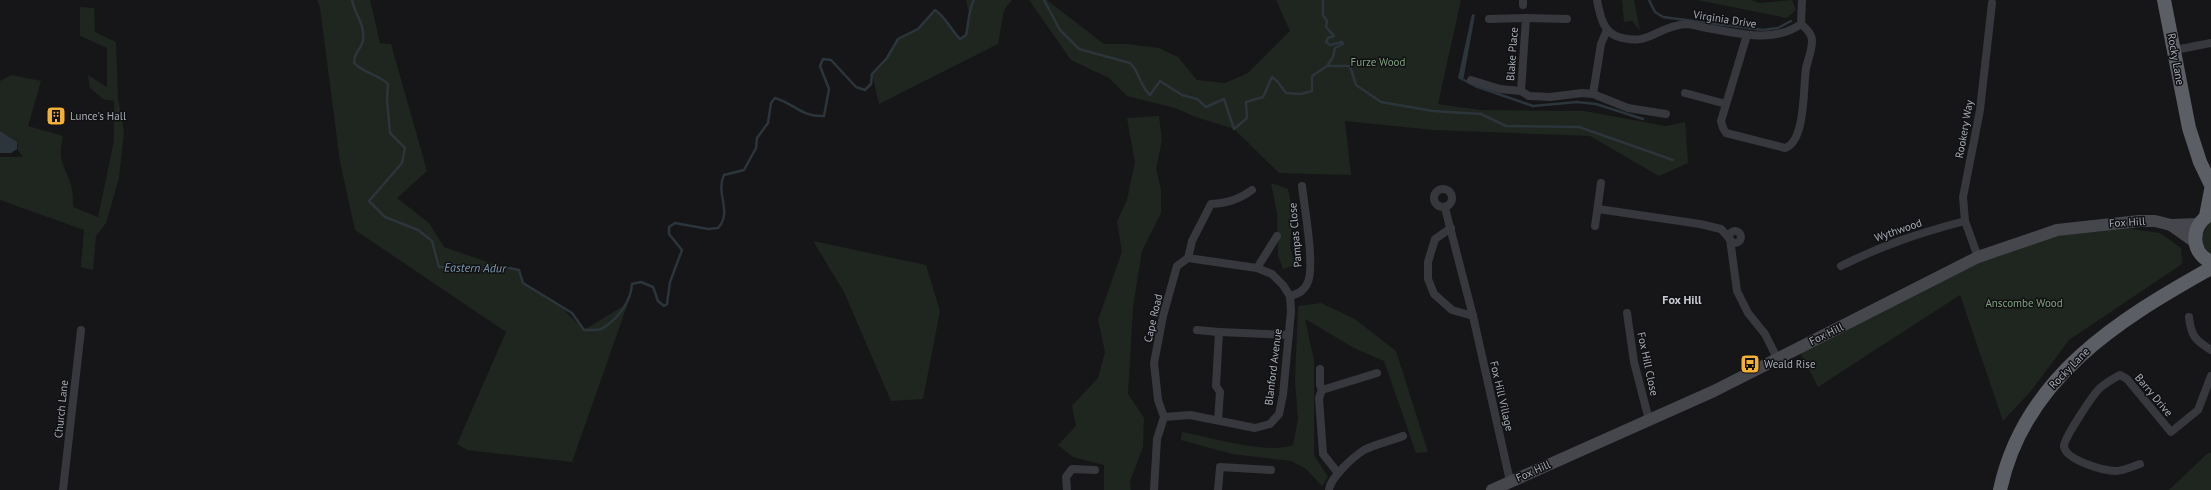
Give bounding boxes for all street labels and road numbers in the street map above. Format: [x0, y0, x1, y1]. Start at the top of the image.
street label: Virginia Drive [1691, 7, 1758, 31]
street label: Blake Place [1503, 26, 1521, 81]
street label: Rocky Lane [2165, 32, 2188, 86]
street label: Rookery Way [1952, 98, 1976, 159]
street label: Pampas Close [1285, 202, 1305, 268]
street label: Fox Hill [2108, 214, 2146, 230]
street label: Wythwood [1872, 215, 1924, 245]
street label: Cape Road [1141, 292, 1165, 344]
street label: Fox Hill [1807, 319, 1846, 348]
street label: Blanford Avenue [1261, 328, 1285, 406]
street label: Fox Hill Close [1634, 331, 1662, 398]
street label: Rocky Lane [2046, 344, 2092, 392]
street label: Fox Hill Village [1487, 360, 1517, 433]
street label: Barry Drive [2132, 371, 2176, 420]
street label: Church Lane [51, 379, 71, 439]
street label: Fox Hill [1514, 457, 1553, 485]

